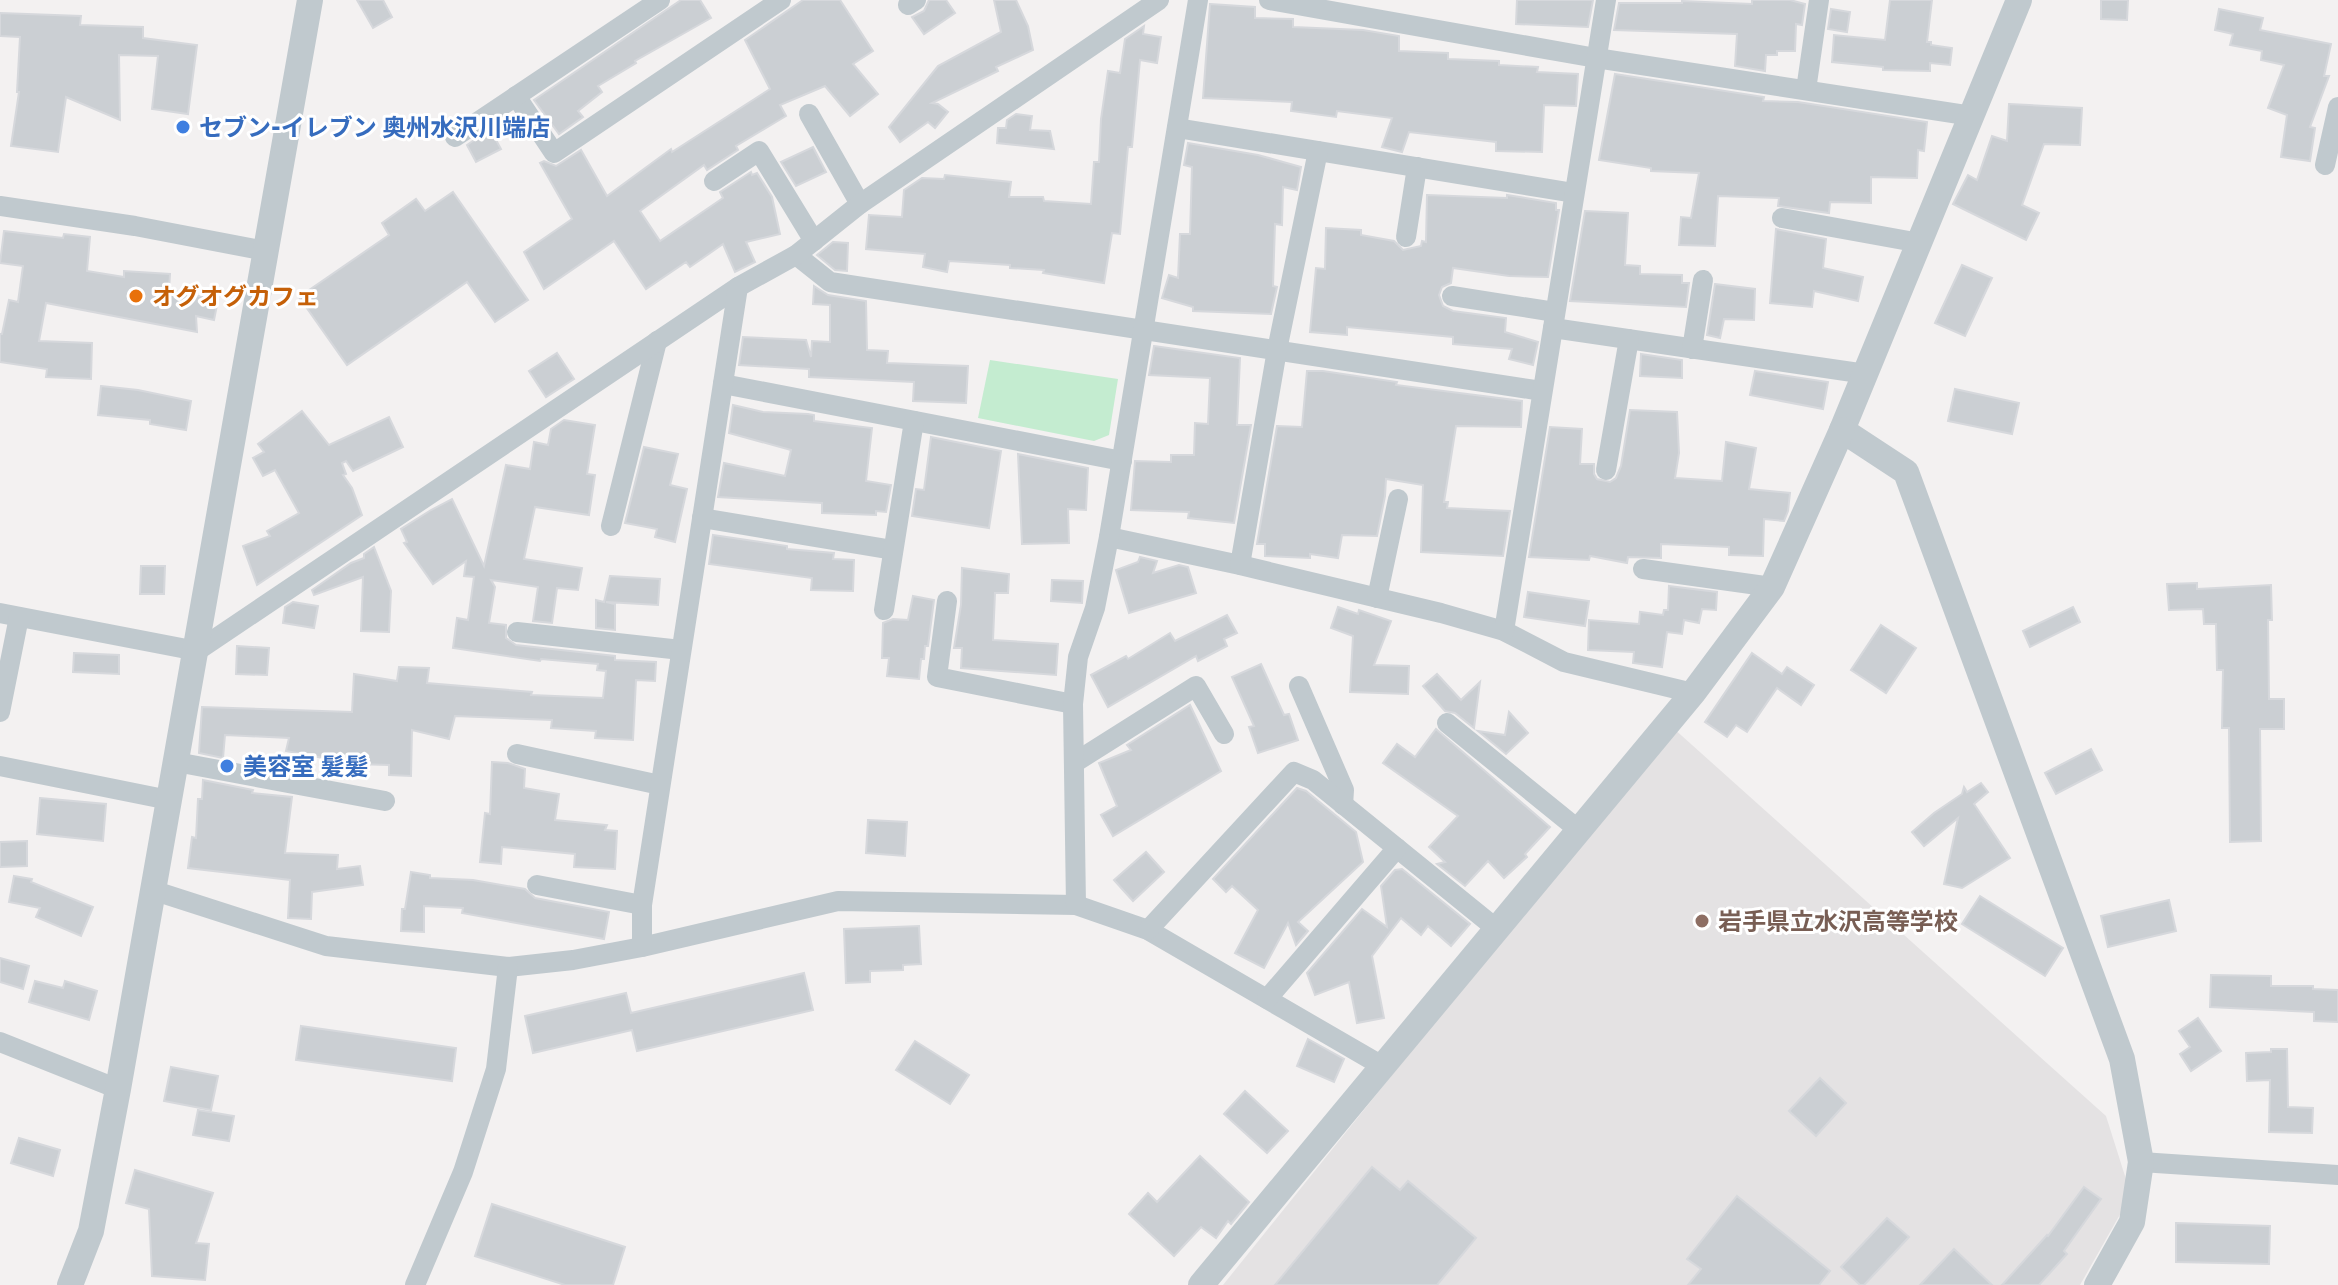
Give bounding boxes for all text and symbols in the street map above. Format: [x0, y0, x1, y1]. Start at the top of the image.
place label: セブン-イレブン 奥州水沢川端店 [199, 111, 550, 143]
marker: セブン-イレブン 奥州水沢川端店 [174, 118, 192, 136]
place label: オグオグカフェ [152, 280, 319, 312]
marker: オグオグカフェ [127, 287, 145, 305]
place label: 美容室 髪髪 [243, 750, 369, 782]
marker: 美容室 髪髪 [218, 757, 236, 775]
place label: 岩手県立水沢高等学校 [1718, 905, 1958, 937]
marker: 岩手県立水沢高等学校 [1693, 912, 1711, 930]

